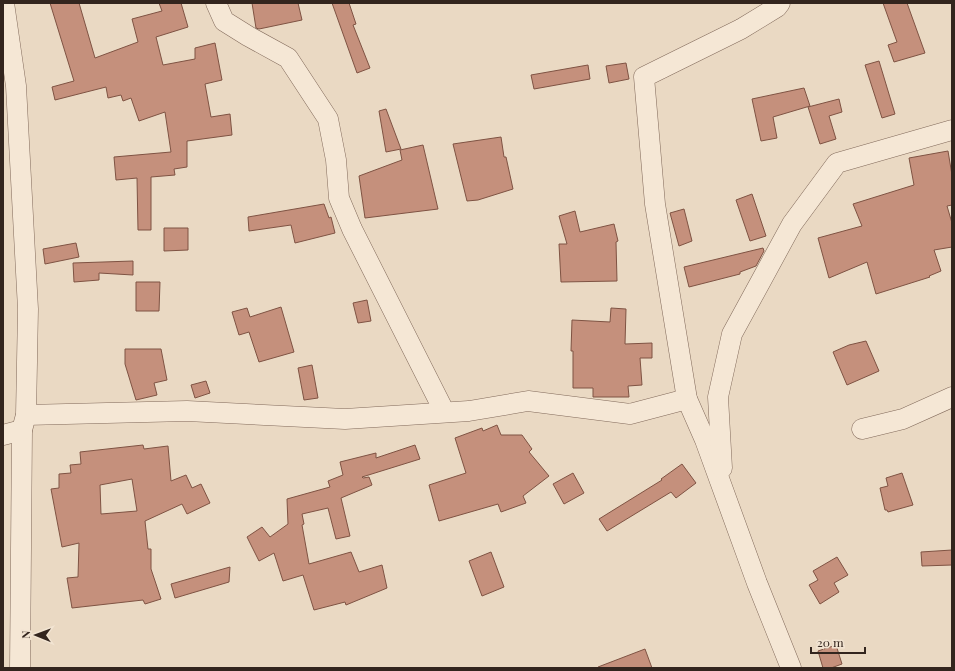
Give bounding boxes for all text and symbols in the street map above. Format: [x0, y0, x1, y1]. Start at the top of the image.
north arrow [16, 615, 56, 655]
scale bar [811, 629, 865, 655]
text: N [18, 631, 33, 639]
text: 20 m [817, 634, 844, 650]

